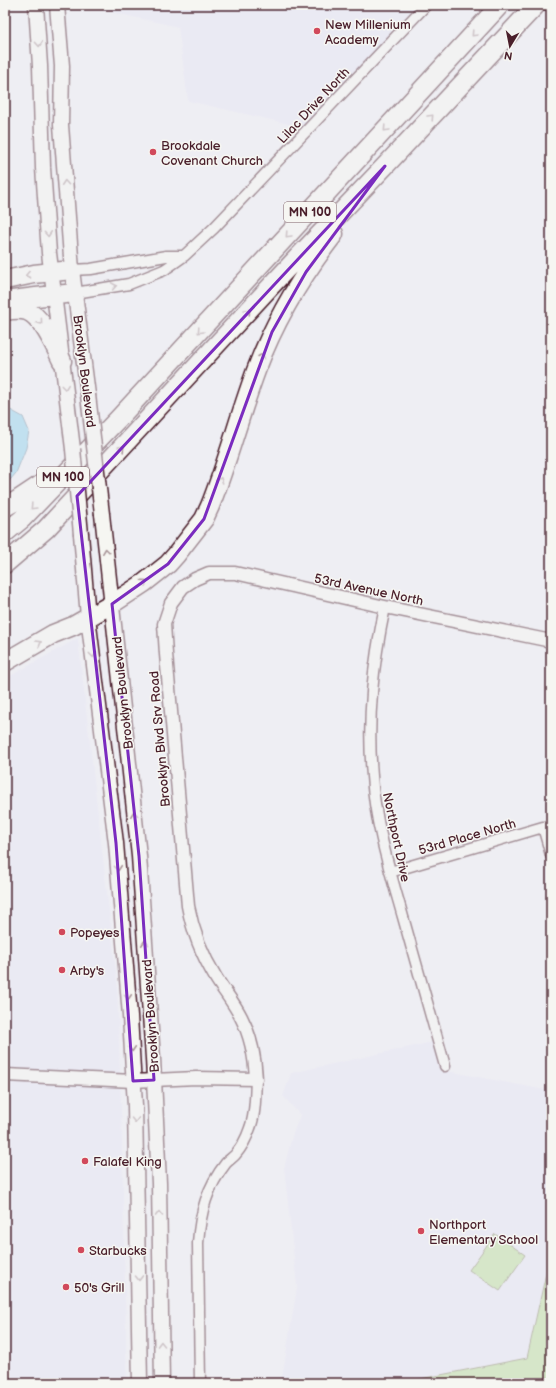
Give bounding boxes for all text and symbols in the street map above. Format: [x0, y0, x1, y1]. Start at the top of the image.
place label: New Millenium Academy [325, 17, 411, 48]
marker: New Millenium Academy [312, 26, 322, 36]
north arrow [490, 26, 530, 66]
one-way arrow [471, 29, 478, 37]
one-way arrow [34, 41, 43, 47]
text: N [503, 48, 514, 62]
street label: Lilac Drive North [274, 64, 353, 147]
one-way arrow [426, 114, 434, 122]
one-way arrow [383, 125, 390, 132]
place label: Brookdale Covenant Church [161, 138, 263, 169]
marker: Brookdale Covenant Church [148, 147, 158, 157]
one-way arrow [61, 180, 70, 186]
road number: MN 100 [284, 202, 336, 222]
one-way arrow [285, 230, 293, 238]
one-way arrow [43, 231, 52, 237]
one-way arrow [25, 270, 31, 279]
one-way arrow [110, 282, 117, 291]
one-way arrow [243, 308, 251, 316]
street label: Brooklyn Boulevard [69, 314, 99, 428]
one-way arrow [35, 317, 42, 325]
one-way arrow [197, 326, 205, 334]
one-way arrow [257, 353, 265, 361]
one-way arrow [61, 384, 70, 390]
one-way arrow [117, 445, 125, 453]
road number: MN 100 [37, 467, 89, 487]
one-way arrow [215, 476, 224, 483]
one-way arrow [30, 502, 38, 510]
one-way arrow [102, 548, 111, 554]
street label: 53rd Avenue North [313, 571, 425, 609]
one-way arrow [140, 580, 147, 587]
street label: Brooklyn Boulevard [109, 636, 137, 750]
one-way arrow [35, 640, 42, 647]
one-way arrow [88, 652, 97, 658]
street label: Brooklyn Blvd Srv Road [146, 670, 174, 808]
street label: Northport Drive [379, 791, 413, 884]
one-way arrow [130, 811, 139, 817]
street label: 53rd Place North [417, 815, 518, 859]
one-way arrow [114, 865, 123, 871]
place label: Popeyes [70, 925, 120, 941]
marker: Popeyes [57, 927, 67, 937]
one-way arrow [141, 940, 150, 946]
street label: Brooklyn Boulevard [139, 959, 163, 1073]
place label: Arby's [70, 963, 105, 979]
marker: Arby's [57, 965, 67, 975]
one-way arrow [124, 994, 133, 1000]
one-way arrow [127, 1046, 136, 1052]
one-way arrow [131, 1117, 139, 1123]
place label: Falafel King [93, 1154, 162, 1170]
marker: Falafel King [80, 1156, 90, 1166]
one-way arrow [155, 1211, 163, 1217]
place label: Northport Elementary School [429, 1217, 538, 1248]
marker: Northport Elementary School [416, 1226, 426, 1236]
place label: Starbucks [89, 1243, 147, 1259]
marker: Starbucks [76, 1245, 86, 1255]
one-way arrow [134, 1275, 143, 1281]
place label: 50's Grill [74, 1280, 124, 1296]
marker: 50's Grill [61, 1282, 71, 1292]
one-way arrow [157, 1341, 165, 1347]

